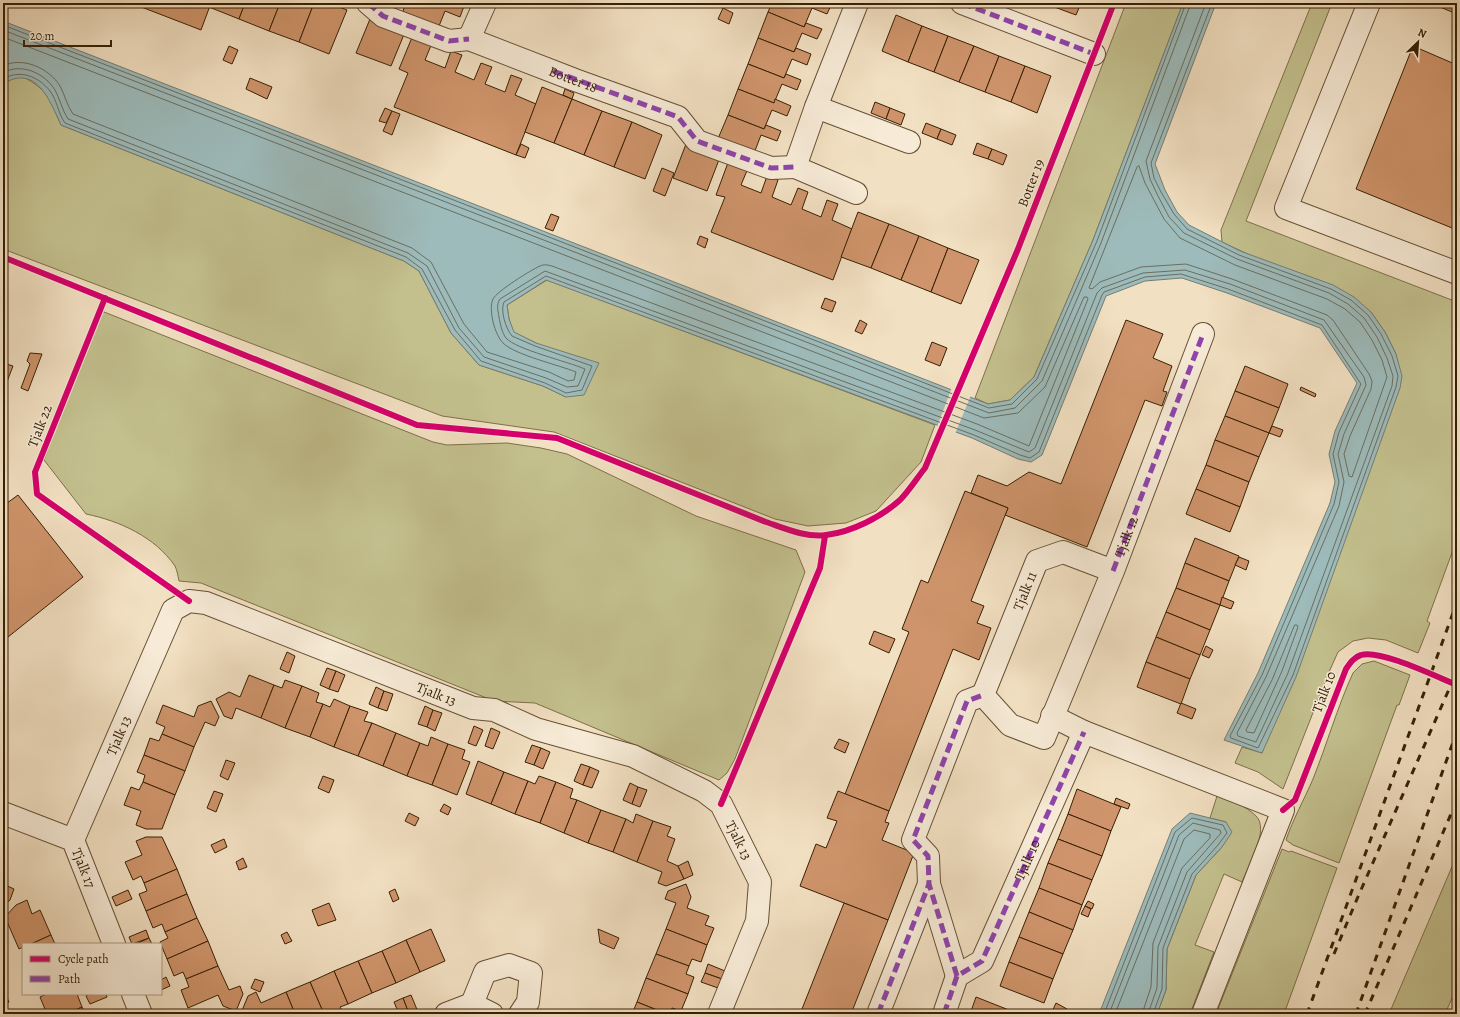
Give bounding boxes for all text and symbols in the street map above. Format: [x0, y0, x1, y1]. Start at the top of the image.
scale bar [24, 22, 111, 48]
north arrow [1398, 22, 1438, 62]
text: N [1415, 25, 1429, 42]
text: 20 m [30, 28, 54, 44]
street label: Botter 18 [546, 61, 600, 97]
street label: Botter 19 [1013, 156, 1049, 210]
street label: Tjalk 22 [23, 402, 57, 450]
street label: Tjalk 12 [1110, 513, 1143, 560]
street label: Tjalk 11 [1009, 569, 1041, 613]
street label: Tjalk 10 [1307, 668, 1341, 716]
street label: Tjalk 13 [414, 677, 459, 710]
street label: Tjalk 13 [101, 712, 136, 758]
street label: Tjalk 13 [721, 817, 757, 863]
street label: Tjalk 10 [1010, 836, 1044, 883]
street label: Tjalk 17 [68, 845, 100, 891]
legend [22, 943, 162, 995]
text: Cycle path [58, 951, 109, 967]
text: Path [58, 971, 81, 987]

